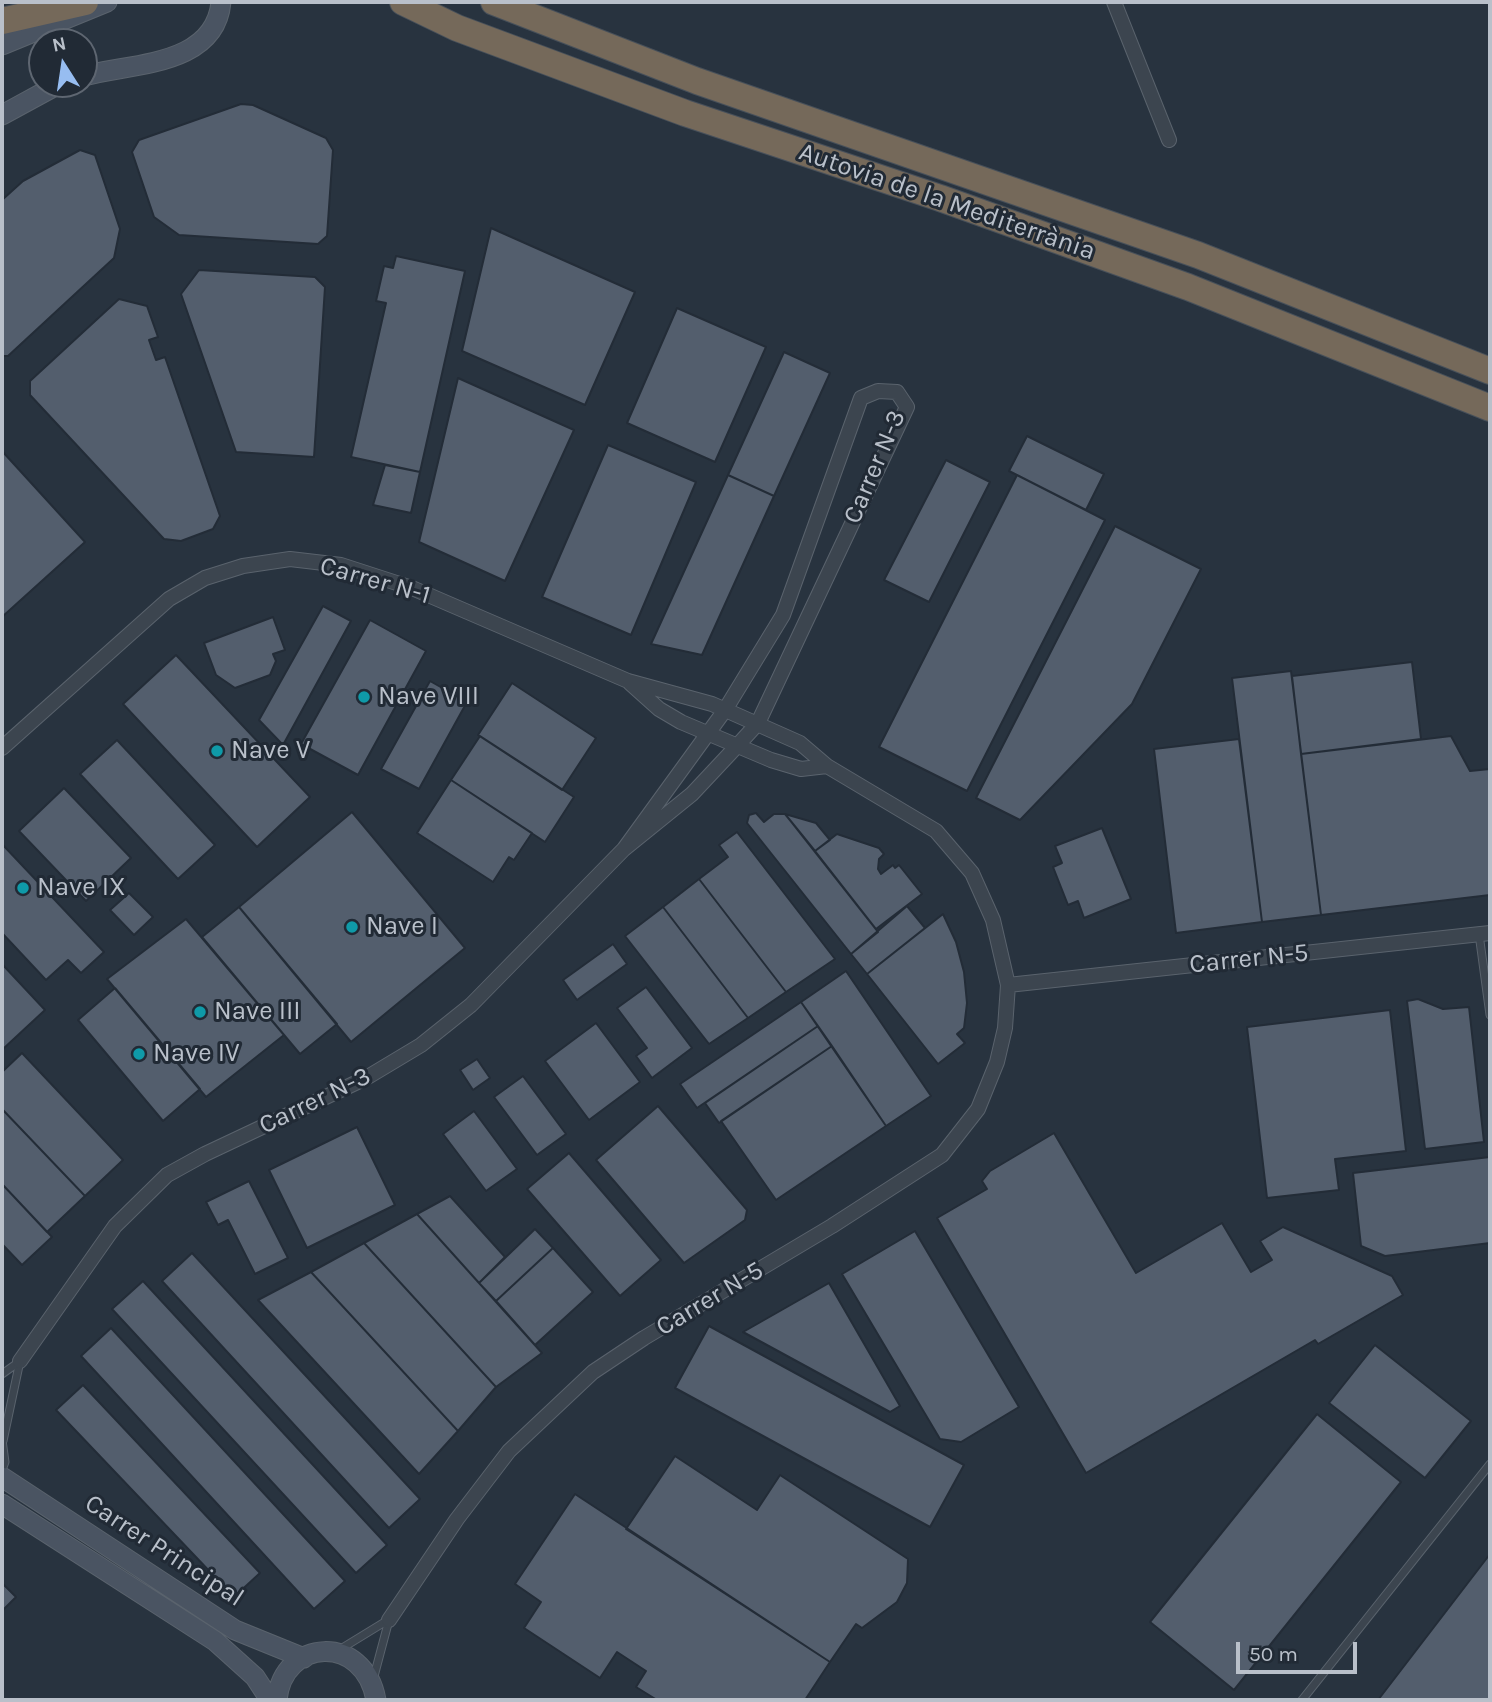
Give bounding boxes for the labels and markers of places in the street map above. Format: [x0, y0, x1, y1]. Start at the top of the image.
place label: Nave VIII [378, 681, 479, 713]
marker: Nave VIII [356, 689, 372, 705]
place label: Nave V [231, 735, 310, 767]
marker: Nave V [209, 743, 225, 759]
place label: Nave IX [37, 872, 126, 904]
marker: Nave IX [15, 880, 31, 896]
place label: Nave I [366, 911, 438, 943]
marker: Nave I [344, 919, 360, 935]
place label: Nave III [214, 996, 301, 1028]
marker: Nave III [192, 1004, 208, 1020]
place label: Nave IV [153, 1038, 240, 1070]
marker: Nave IV [131, 1046, 147, 1062]

